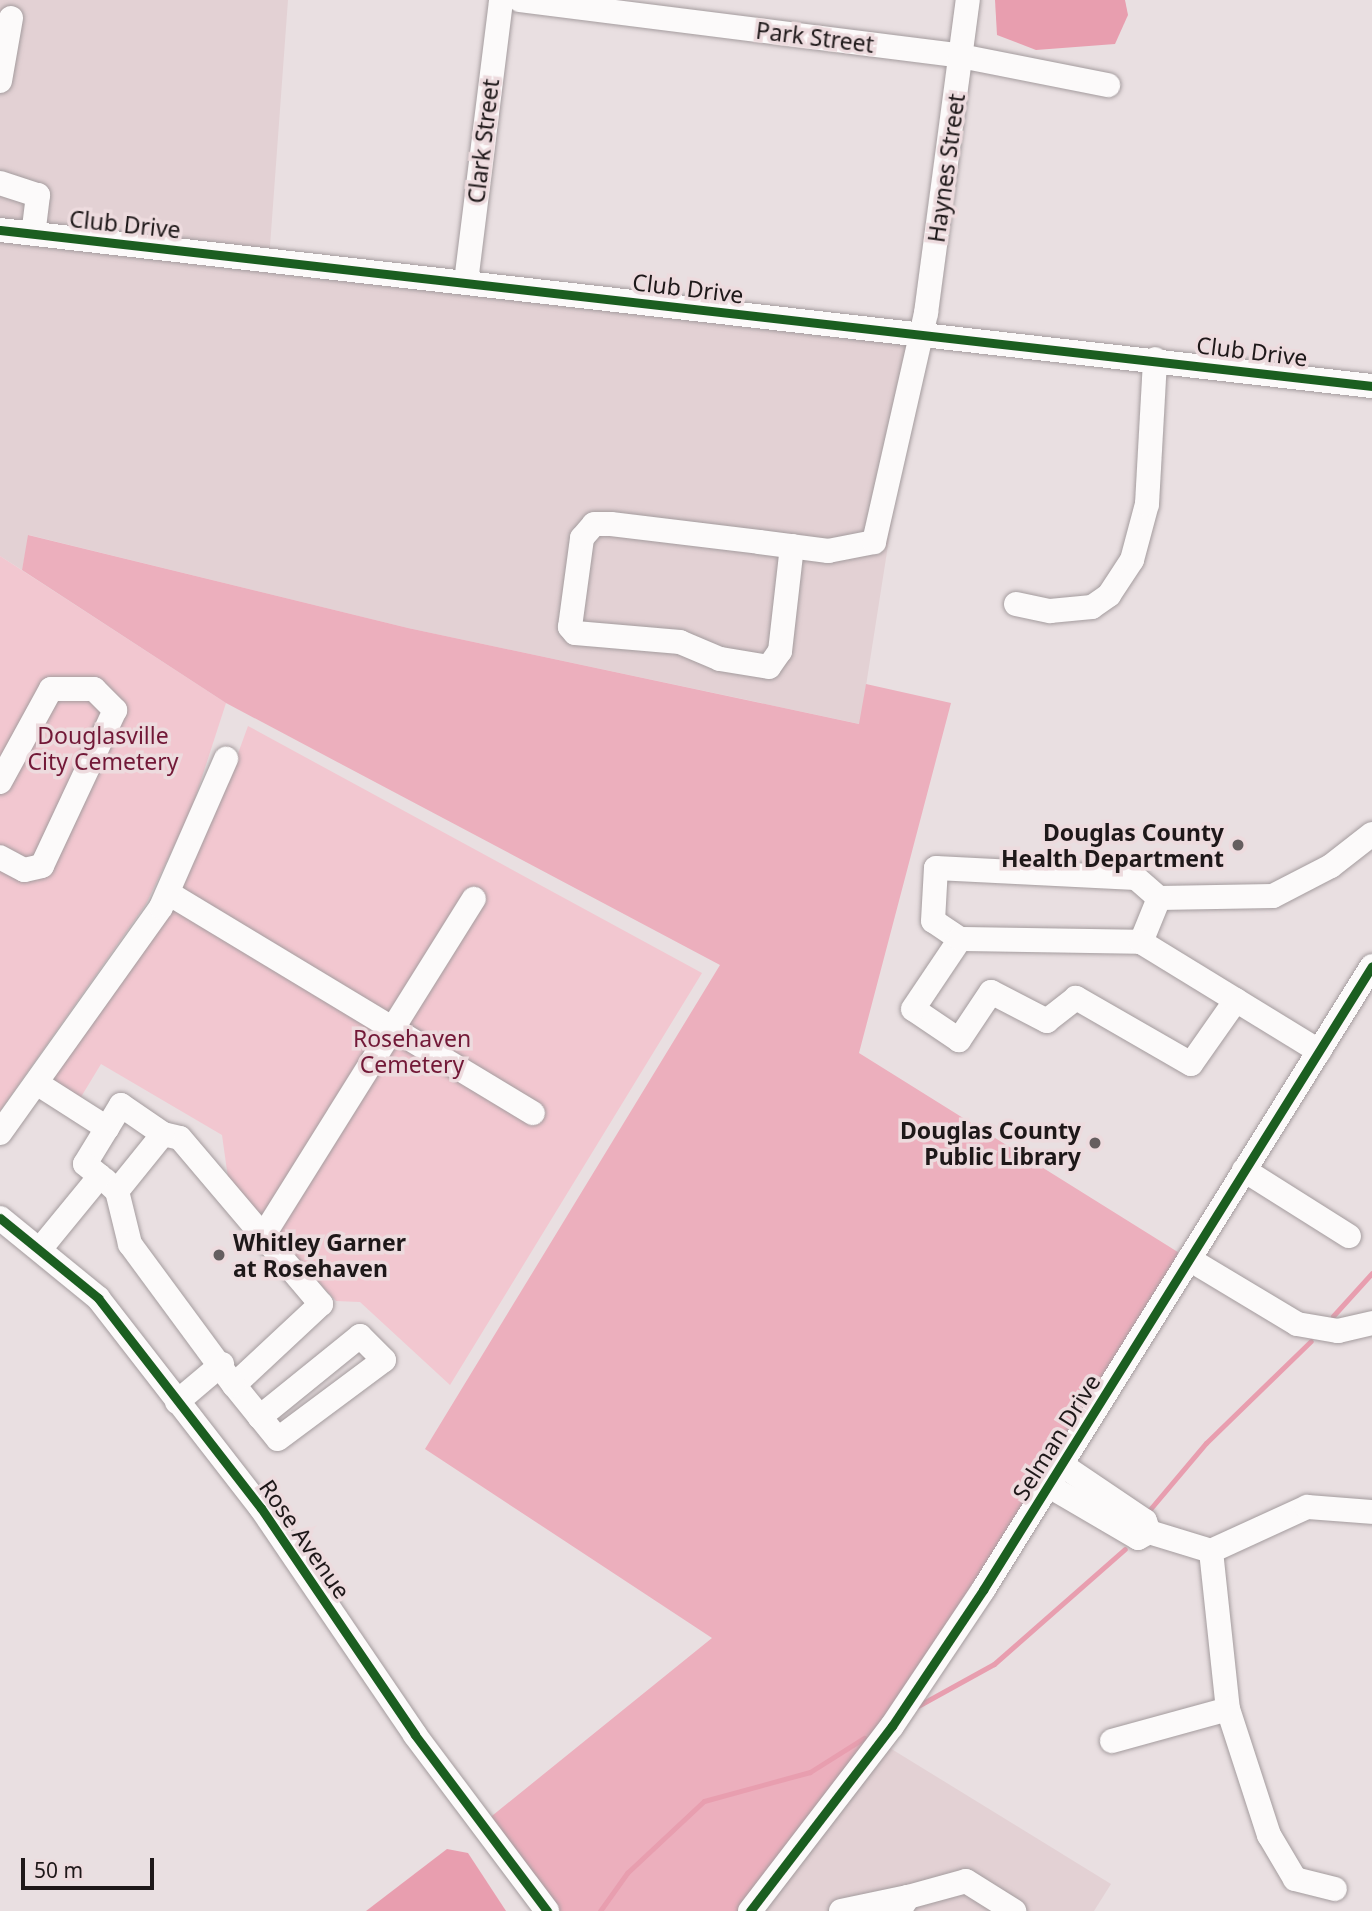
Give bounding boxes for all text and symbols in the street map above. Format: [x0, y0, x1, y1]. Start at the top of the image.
street label: Park Street [754, 16, 876, 58]
street label: Clark Street [462, 77, 504, 205]
street label: Haynes Street [922, 92, 970, 244]
street label: Club Drive [68, 204, 182, 244]
street label: Club Drive [631, 267, 745, 309]
street label: Club Drive [1195, 330, 1309, 372]
park label: Douglasville City Cemetery [28, 721, 178, 775]
place label: Douglas County Health Department [1001, 818, 1224, 872]
marker: Douglas County Health Department [1230, 837, 1246, 853]
park label: Rosehaven Cemetery [353, 1024, 471, 1078]
place label: Douglas County Public Library [900, 1116, 1081, 1170]
marker: Douglas County Public Library [1087, 1135, 1103, 1151]
place label: Whitley Garner at Rosehaven [233, 1228, 406, 1282]
marker: Whitley Garner at Rosehaven [211, 1247, 227, 1263]
street label: Selman Drive [1006, 1369, 1106, 1505]
street label: Rose Avenue [254, 1474, 356, 1604]
scale bar [24, 1844, 158, 1888]
text: 50 m [34, 1856, 83, 1884]

